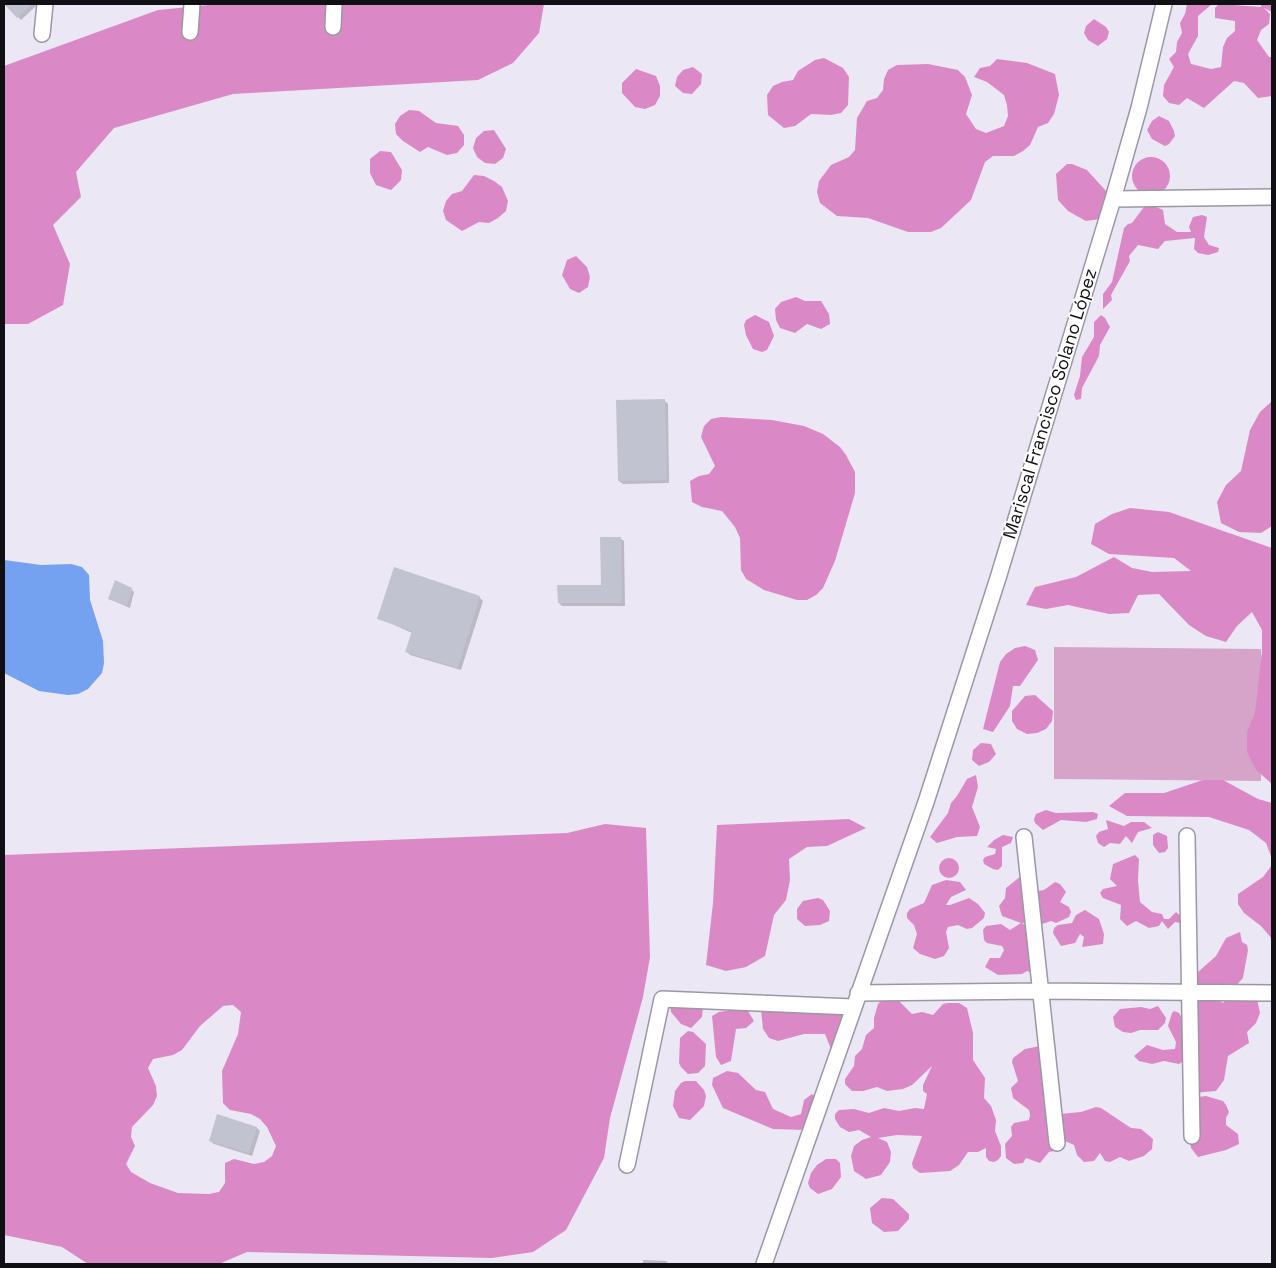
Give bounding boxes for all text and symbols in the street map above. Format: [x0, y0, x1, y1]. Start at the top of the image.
street label: Mariscal Francisco Solano López [1000, 266, 1102, 542]

